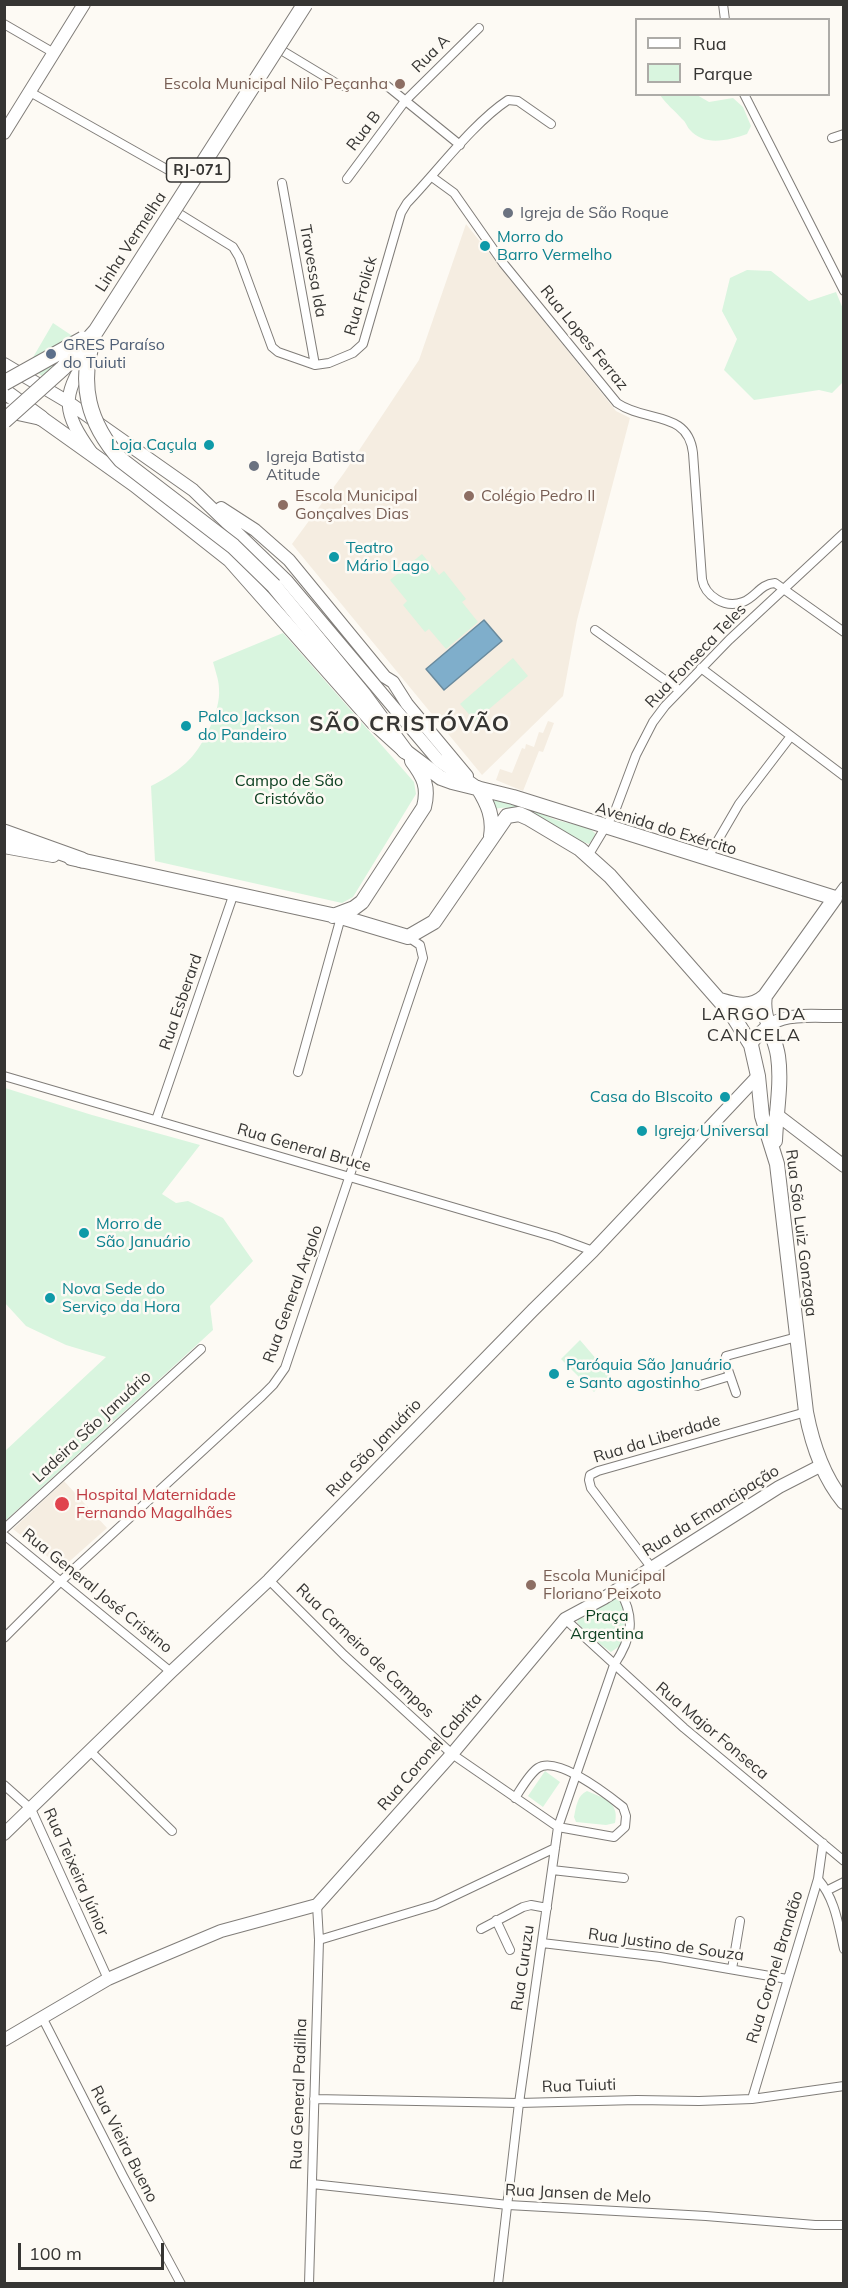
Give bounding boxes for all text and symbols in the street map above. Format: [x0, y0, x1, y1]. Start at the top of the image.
legend [635, 18, 830, 96]
street label: Rua A [408, 31, 454, 77]
text: Rua [693, 32, 727, 55]
text: Parque [693, 62, 752, 85]
place label: Escola Municipal Nilo Peçanha [164, 74, 388, 94]
marker: Escola Municipal Nilo Peçanha [393, 77, 407, 91]
street label: Rua B [343, 107, 385, 155]
road number: RJ-071 [166, 158, 230, 182]
street label: Linha Vermelha [92, 188, 170, 296]
place label: Igreja de São Roque [520, 203, 669, 223]
marker: Igreja de São Roque [501, 206, 515, 220]
street label: Travessa Ida [295, 223, 331, 319]
place label: Morro do Barro Vermelho [497, 227, 612, 265]
marker: Morro do Barro Vermelho [478, 239, 492, 253]
street label: Rua Frolick [341, 254, 381, 338]
street label: Rua Lopes Ferraz [536, 282, 632, 394]
place label: GRES Paraíso do Tuiuti [63, 335, 165, 373]
marker: GRES Paraíso do Tuiuti [44, 347, 58, 361]
place label: Loja Caçula [111, 435, 197, 455]
marker: Loja Caçula [202, 438, 216, 452]
place label: Igreja Batista Atitude [266, 447, 365, 485]
marker: Igreja Batista Atitude [247, 459, 261, 473]
place label: Escola Municipal Gonçalves Dias [295, 486, 418, 524]
place label: Colégio Pedro II [481, 486, 595, 506]
marker: Colégio Pedro II [462, 489, 476, 503]
marker: Escola Municipal Gonçalves Dias [276, 498, 290, 512]
place label: Teatro Mário Lago [346, 538, 429, 576]
marker: Teatro Mário Lago [327, 550, 341, 564]
street label: Rua Fonseca Teles [641, 600, 751, 712]
place label: Palco Jackson do Pandeiro [198, 707, 300, 745]
district label: SÃO CRISTÓVÃO [309, 711, 511, 737]
marker: Palco Jackson do Pandeiro [179, 719, 193, 733]
park label: Campo de São Cristóvão [235, 771, 343, 809]
street label: Avenida do Exército [593, 798, 739, 860]
street label: Rua Esberard [156, 951, 206, 1053]
district label: LARGO DA CANCELA [701, 1004, 807, 1046]
place label: Casa do BIscoito [590, 1087, 713, 1107]
marker: Casa do BIscoito [718, 1090, 732, 1104]
street label: Rua General Bruce [235, 1120, 373, 1176]
place label: Igreja Universal [654, 1121, 769, 1141]
marker: Igreja Universal [635, 1124, 649, 1138]
street label: Rua São Luiz Gonzaga [781, 1148, 821, 1318]
place label: Morro de São Januário [96, 1214, 191, 1252]
street label: Rua General Argolo [259, 1223, 327, 1365]
marker: Morro de São Januário [77, 1226, 91, 1240]
place label: Nova Sede do Serviço da Hora [62, 1279, 180, 1317]
marker: Nova Sede do Serviço da Hora [43, 1291, 57, 1305]
place label: Paróquia São Januário e Santo agostinho [566, 1355, 732, 1393]
street label: Ladeira São Januário [29, 1367, 155, 1487]
marker: Paróquia São Januário e Santo agostinho [547, 1367, 561, 1381]
street label: Rua São Januário [322, 1395, 426, 1501]
street label: Rua da Liberdade [591, 1411, 723, 1467]
street label: Rua da Emancipação [639, 1461, 783, 1561]
place label: Hospital Maternidade Fernando Magalhães [76, 1485, 236, 1523]
marker: Hospital Maternidade Fernando Magalhães [53, 1495, 71, 1513]
street label: Rua General José Cristino [18, 1525, 176, 1657]
place label: Escola Municipal Floriano Peixoto [543, 1566, 666, 1604]
marker: Escola Municipal Floriano Peixoto [524, 1578, 538, 1592]
street label: Rua Carneiro de Campos [292, 1580, 438, 1722]
park label: Praça Argentina [570, 1606, 644, 1644]
street label: Rua Major Fonseca [652, 1678, 772, 1784]
street label: Rua Coronel Cabrita [374, 1689, 486, 1815]
street label: Rua Teixeira Júnior [39, 1805, 113, 1939]
street label: Rua Coronel Brandão [743, 1888, 807, 2046]
street label: Rua Curuzu [507, 1924, 539, 2012]
street label: Rua Justino de Souza [587, 1925, 745, 1965]
street label: Rua General Padilha [287, 2018, 311, 2170]
street label: Rua Tuiuti [542, 2075, 616, 2097]
street label: Rua Vieira Bueno [86, 2082, 162, 2206]
street label: Rua Jansen de Melo [504, 2181, 652, 2207]
scale bar [21, 2231, 166, 2269]
text: 100 m [29, 2242, 82, 2265]

